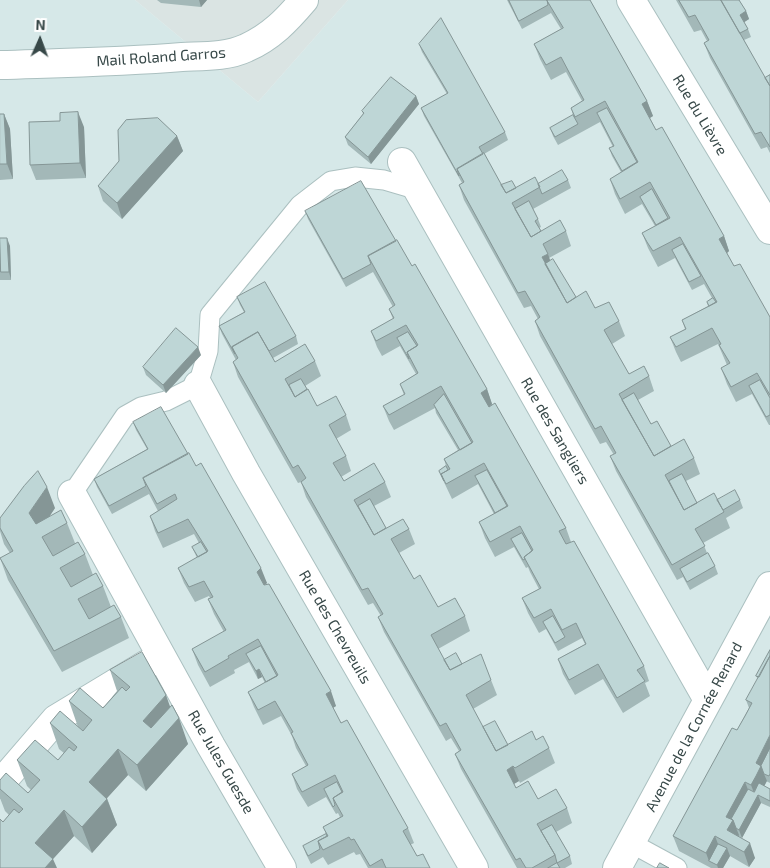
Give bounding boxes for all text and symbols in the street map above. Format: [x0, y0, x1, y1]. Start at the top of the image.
north arrow [15, 15, 65, 65]
text: N [35, 16, 46, 33]
street label: Mail Roland Garros [96, 44, 226, 70]
street label: Rue du Lièvre [669, 71, 731, 159]
street label: Rue des Sangliers [517, 374, 593, 488]
street label: Rue des Chevreuils [295, 567, 375, 687]
street label: Avenue de la Cornée Renard [642, 639, 746, 815]
street label: Rue Jules Guesde [184, 707, 258, 817]

